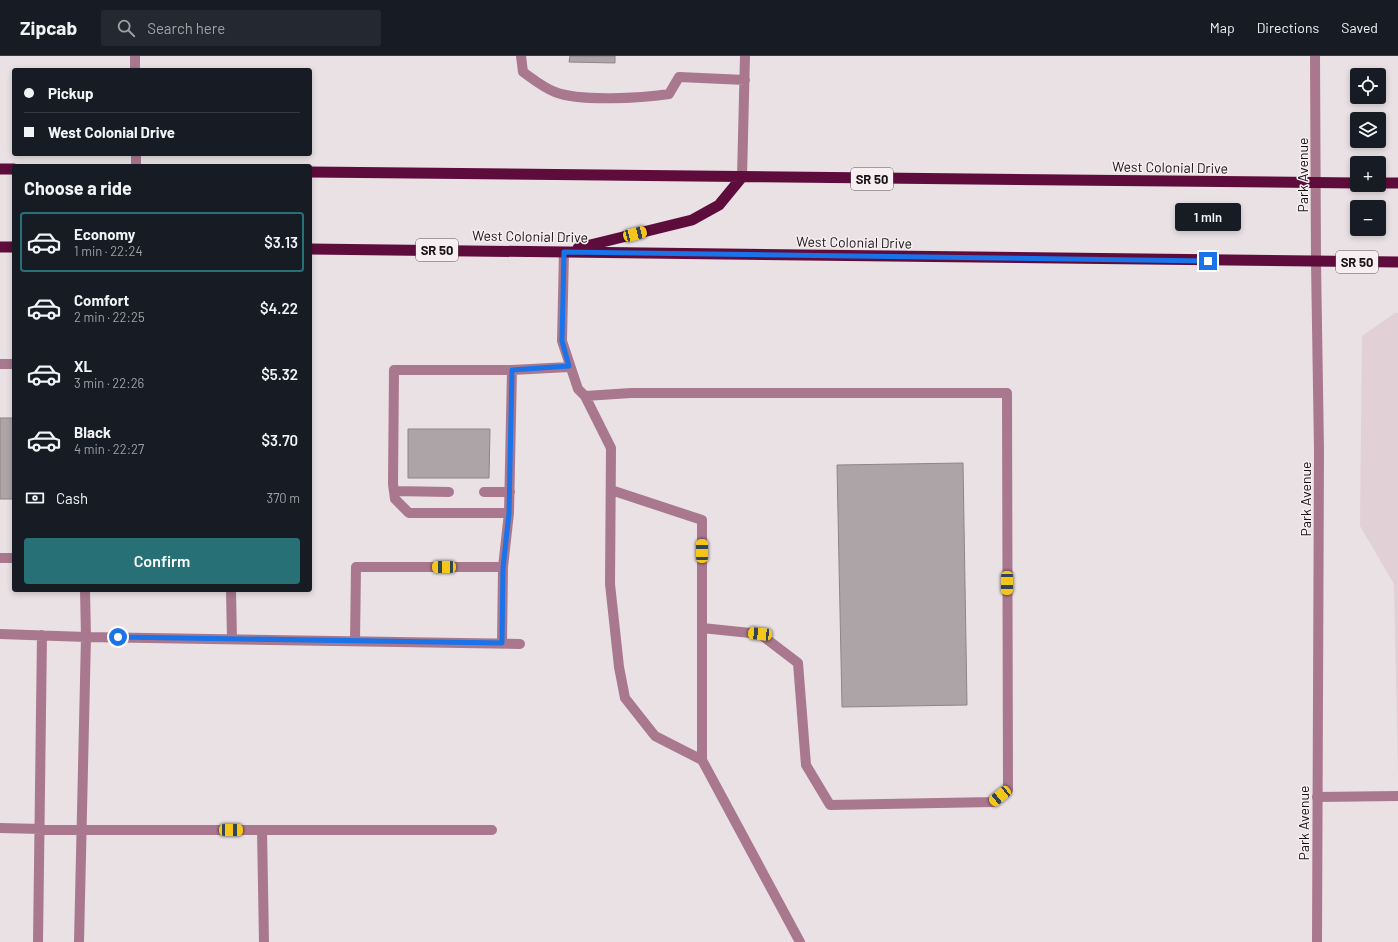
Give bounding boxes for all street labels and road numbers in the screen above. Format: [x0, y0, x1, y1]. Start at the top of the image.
street label: Park Avenue [1294, 138, 1311, 212]
street label: West Colonial Drive [1112, 157, 1228, 177]
road number: SR 50 [851, 168, 893, 190]
street label: West Colonial Drive [472, 226, 588, 246]
street label: West Colonial Drive [796, 232, 912, 252]
road number: SR 50 [416, 239, 458, 261]
road number: SR 50 [1336, 251, 1378, 273]
street label: Park Avenue [1297, 462, 1314, 536]
street label: Park Avenue [1295, 786, 1312, 860]

